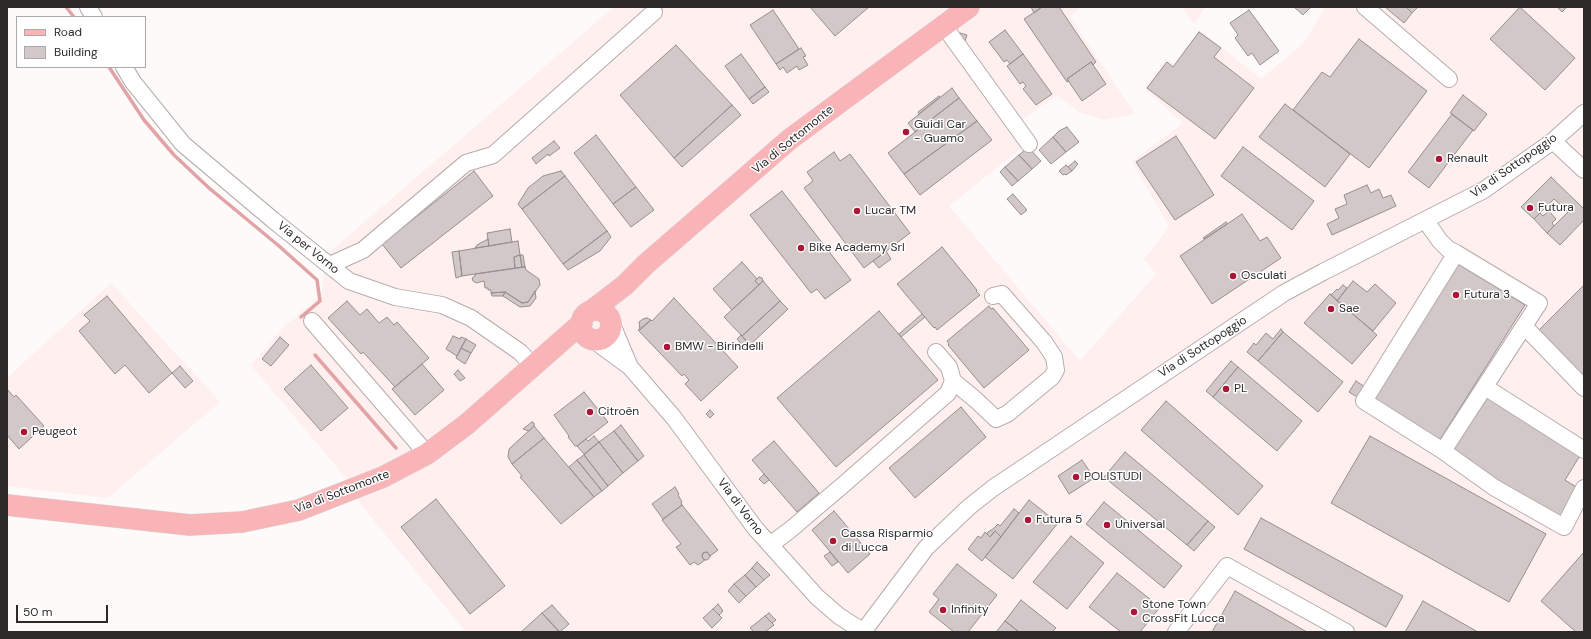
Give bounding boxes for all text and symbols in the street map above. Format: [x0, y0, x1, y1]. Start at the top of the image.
legend [16, 16, 146, 68]
text: Road [54, 24, 82, 40]
text: Building [54, 44, 98, 60]
street label: Via di Sottomonte [749, 103, 837, 177]
place label: Guidi Car - Guamo [914, 118, 966, 146]
marker: Guidi Car - Guamo [901, 127, 911, 137]
street label: Via di Sottopoggio [1468, 131, 1560, 201]
place label: Renault [1447, 152, 1488, 166]
marker: Renault [1434, 154, 1444, 164]
place label: Futura [1538, 201, 1574, 215]
marker: Futura [1525, 203, 1535, 213]
place label: Lucar TM [865, 204, 916, 218]
marker: Lucar TM [852, 206, 862, 216]
street label: Via per Vorno [274, 219, 342, 277]
place label: Bike Academy Srl [809, 241, 905, 255]
marker: Bike Academy Srl [796, 243, 806, 253]
place label: Osculati [1241, 269, 1287, 283]
marker: Osculati [1228, 271, 1238, 281]
place label: Futura 3 [1464, 288, 1510, 302]
marker: Futura 3 [1451, 290, 1461, 300]
place label: Sae [1339, 302, 1359, 316]
marker: Sae [1326, 304, 1336, 314]
street label: Via di Sottopoggio [1156, 313, 1250, 381]
place label: BMW - Birindelli [675, 340, 764, 354]
marker: BMW - Birindelli [662, 342, 672, 352]
place label: PL [1234, 382, 1247, 396]
marker: PL [1221, 384, 1231, 394]
place label: Citroën [598, 405, 639, 419]
marker: Citroën [585, 407, 595, 417]
place label: Peugeot [32, 425, 77, 439]
marker: Peugeot [19, 427, 29, 437]
street label: Via di Sottomonte [293, 467, 391, 517]
place label: POLISTUDI [1084, 470, 1142, 484]
marker: POLISTUDI [1071, 472, 1081, 482]
street label: Via di Vorno [714, 476, 766, 538]
place label: Futura 5 [1036, 513, 1082, 527]
marker: Futura 5 [1023, 515, 1033, 525]
place label: Universal [1115, 518, 1165, 532]
marker: Universal [1102, 520, 1112, 530]
place label: Cassa Risparmio di Lucca [841, 527, 933, 555]
marker: Cassa Risparmio di Lucca [828, 536, 838, 546]
scale bar [18, 597, 110, 623]
place label: Stone Town CrossFit Lucca [1142, 598, 1225, 626]
place label: Infinity [951, 603, 989, 617]
text: 50 m [23, 604, 52, 620]
marker: Infinity [938, 605, 948, 615]
marker: Stone Town CrossFit Lucca [1129, 607, 1139, 617]

